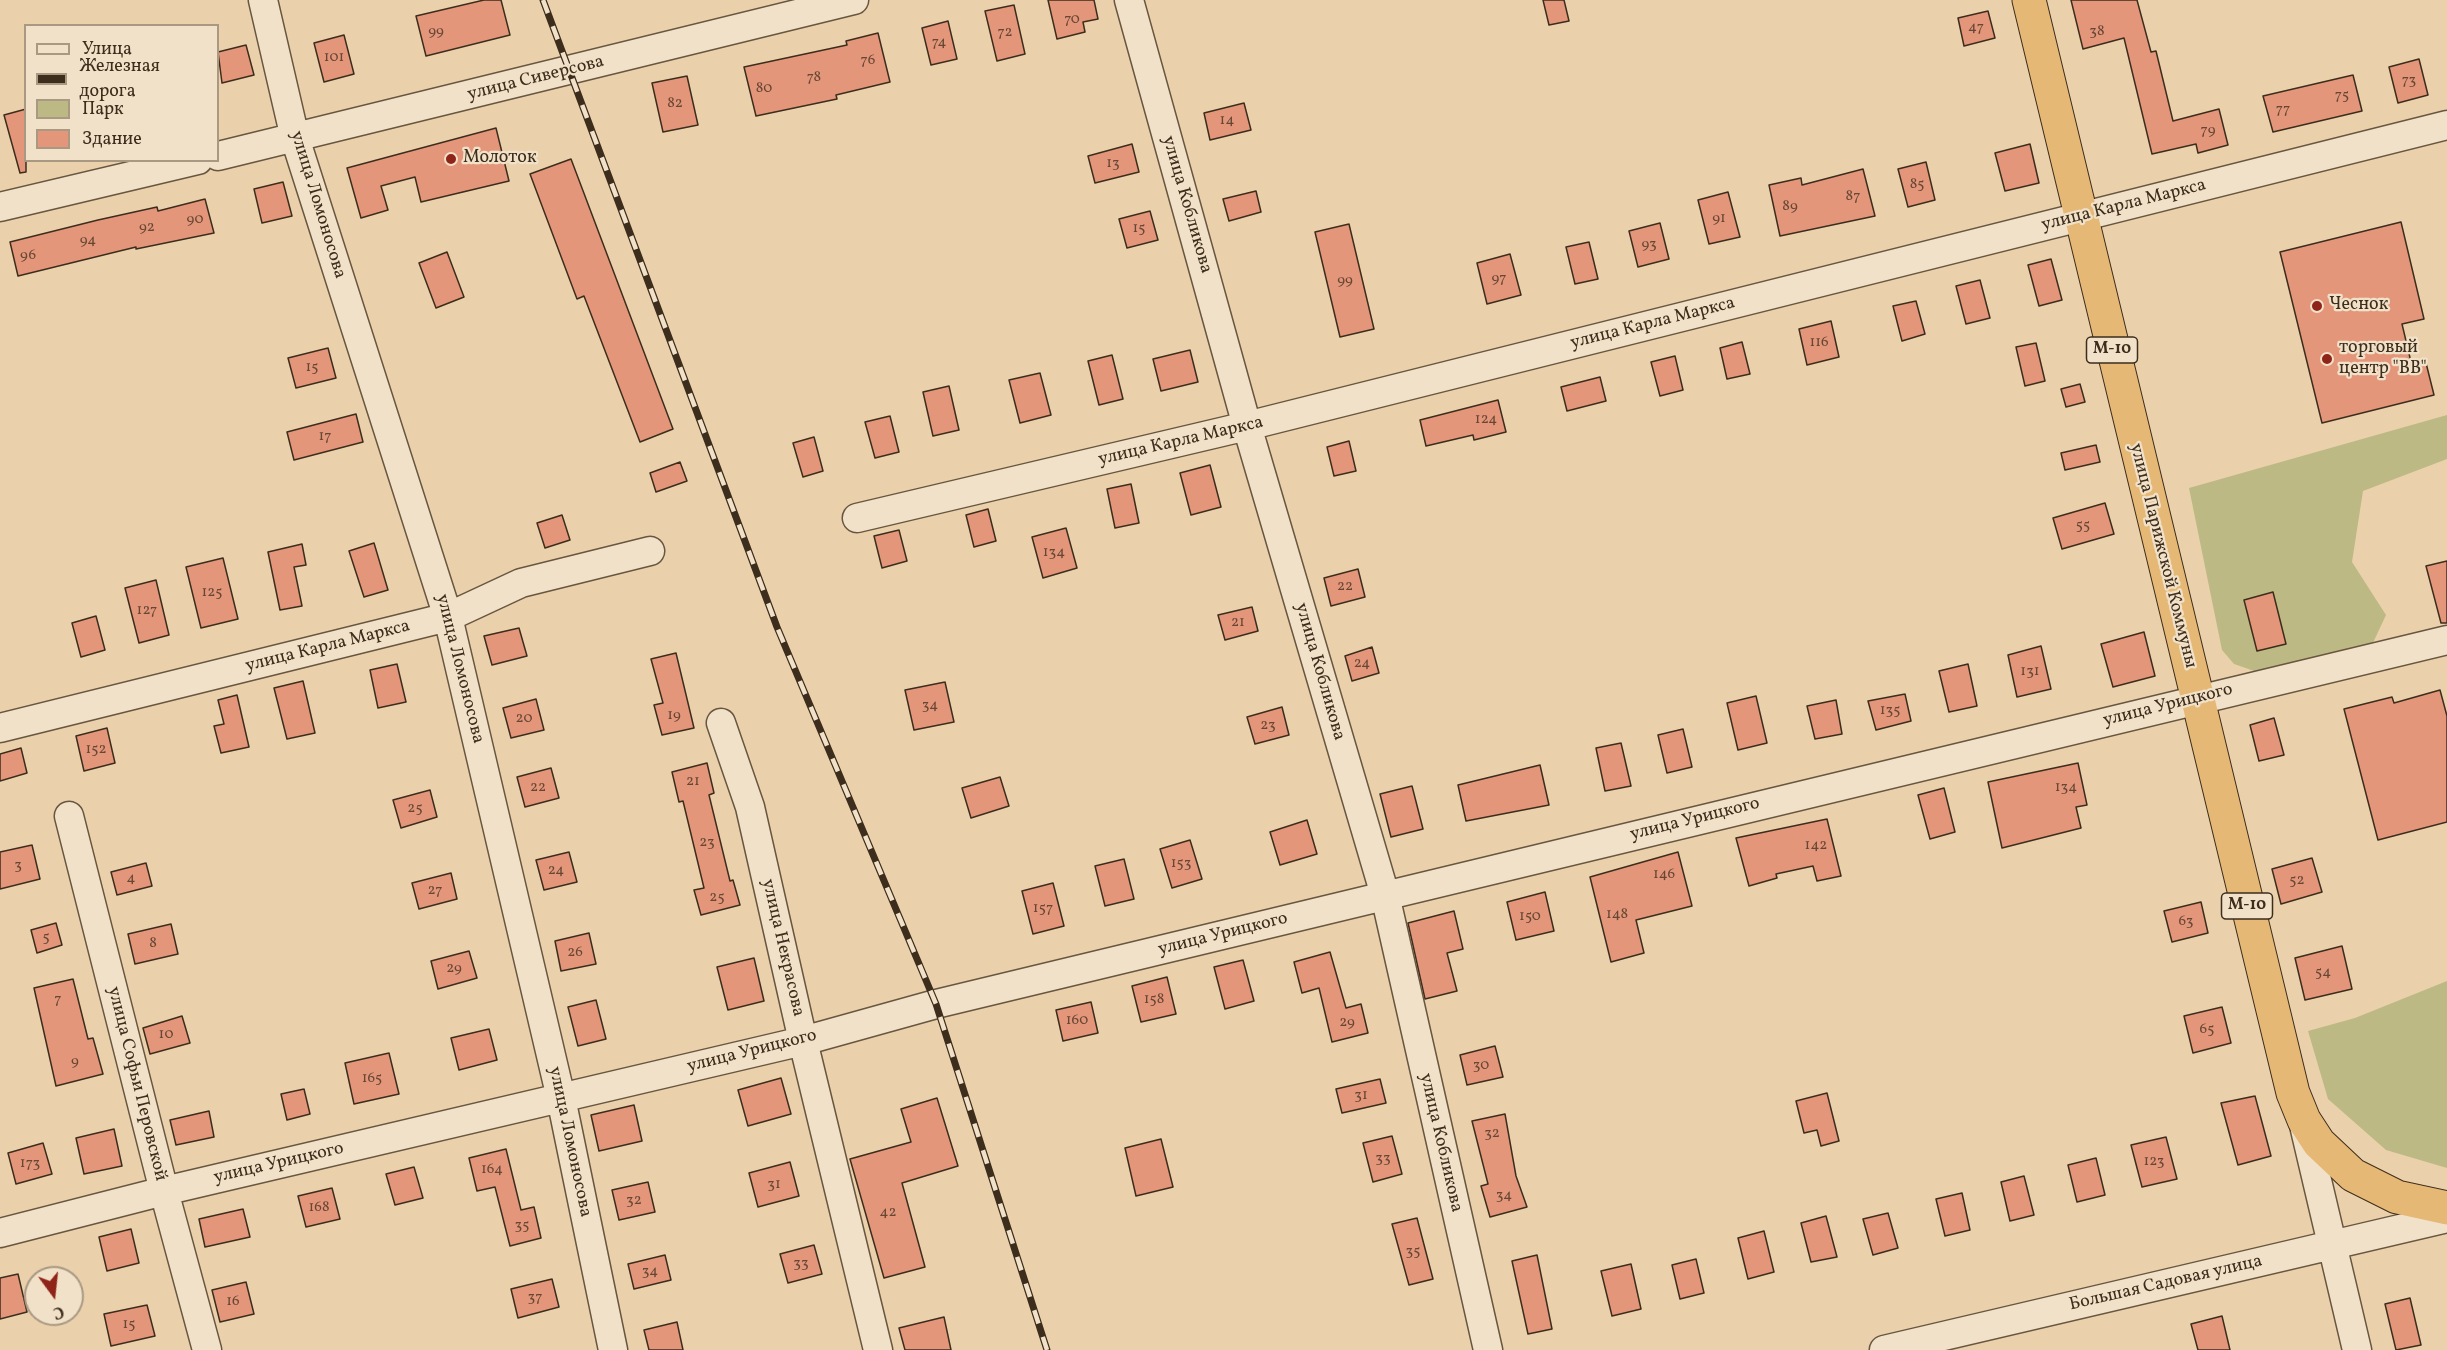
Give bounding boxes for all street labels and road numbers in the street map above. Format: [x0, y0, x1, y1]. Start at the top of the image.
street label: улица Сиверсова [465, 52, 607, 106]
street label: улица Ломоносова [284, 129, 350, 281]
street label: улица Кобликова [1156, 134, 1216, 276]
street label: улица Карла Маркса [2039, 175, 2209, 237]
street label: улица Карла Маркса [1568, 293, 1738, 355]
road number: М-10 [2086, 337, 2138, 363]
street label: улица Карла Маркса [1096, 412, 1266, 472]
street label: улица Парижской Коммуны [2124, 441, 2200, 671]
street label: улица Ломоносова [430, 592, 488, 746]
street label: улица Кобликова [1289, 601, 1349, 743]
street label: улица Карла Маркса [243, 616, 413, 678]
street label: улица Урицкого [2101, 679, 2235, 733]
street label: улица Урицкого [1628, 793, 1762, 847]
street label: улица Некрасова [756, 877, 808, 1019]
road number: М-10 [2222, 893, 2272, 919]
street label: улица Урицкого [1156, 908, 1290, 962]
street label: улица Софьи Перовской [101, 984, 171, 1184]
street label: улица Урицкого [685, 1025, 819, 1079]
street label: улица Ломоносова [542, 1065, 596, 1219]
street label: улица Кобликова [1413, 1071, 1467, 1215]
street label: улица Урицкого [212, 1139, 346, 1189]
street label: Большая Садовая улица [2067, 1251, 2265, 1317]

